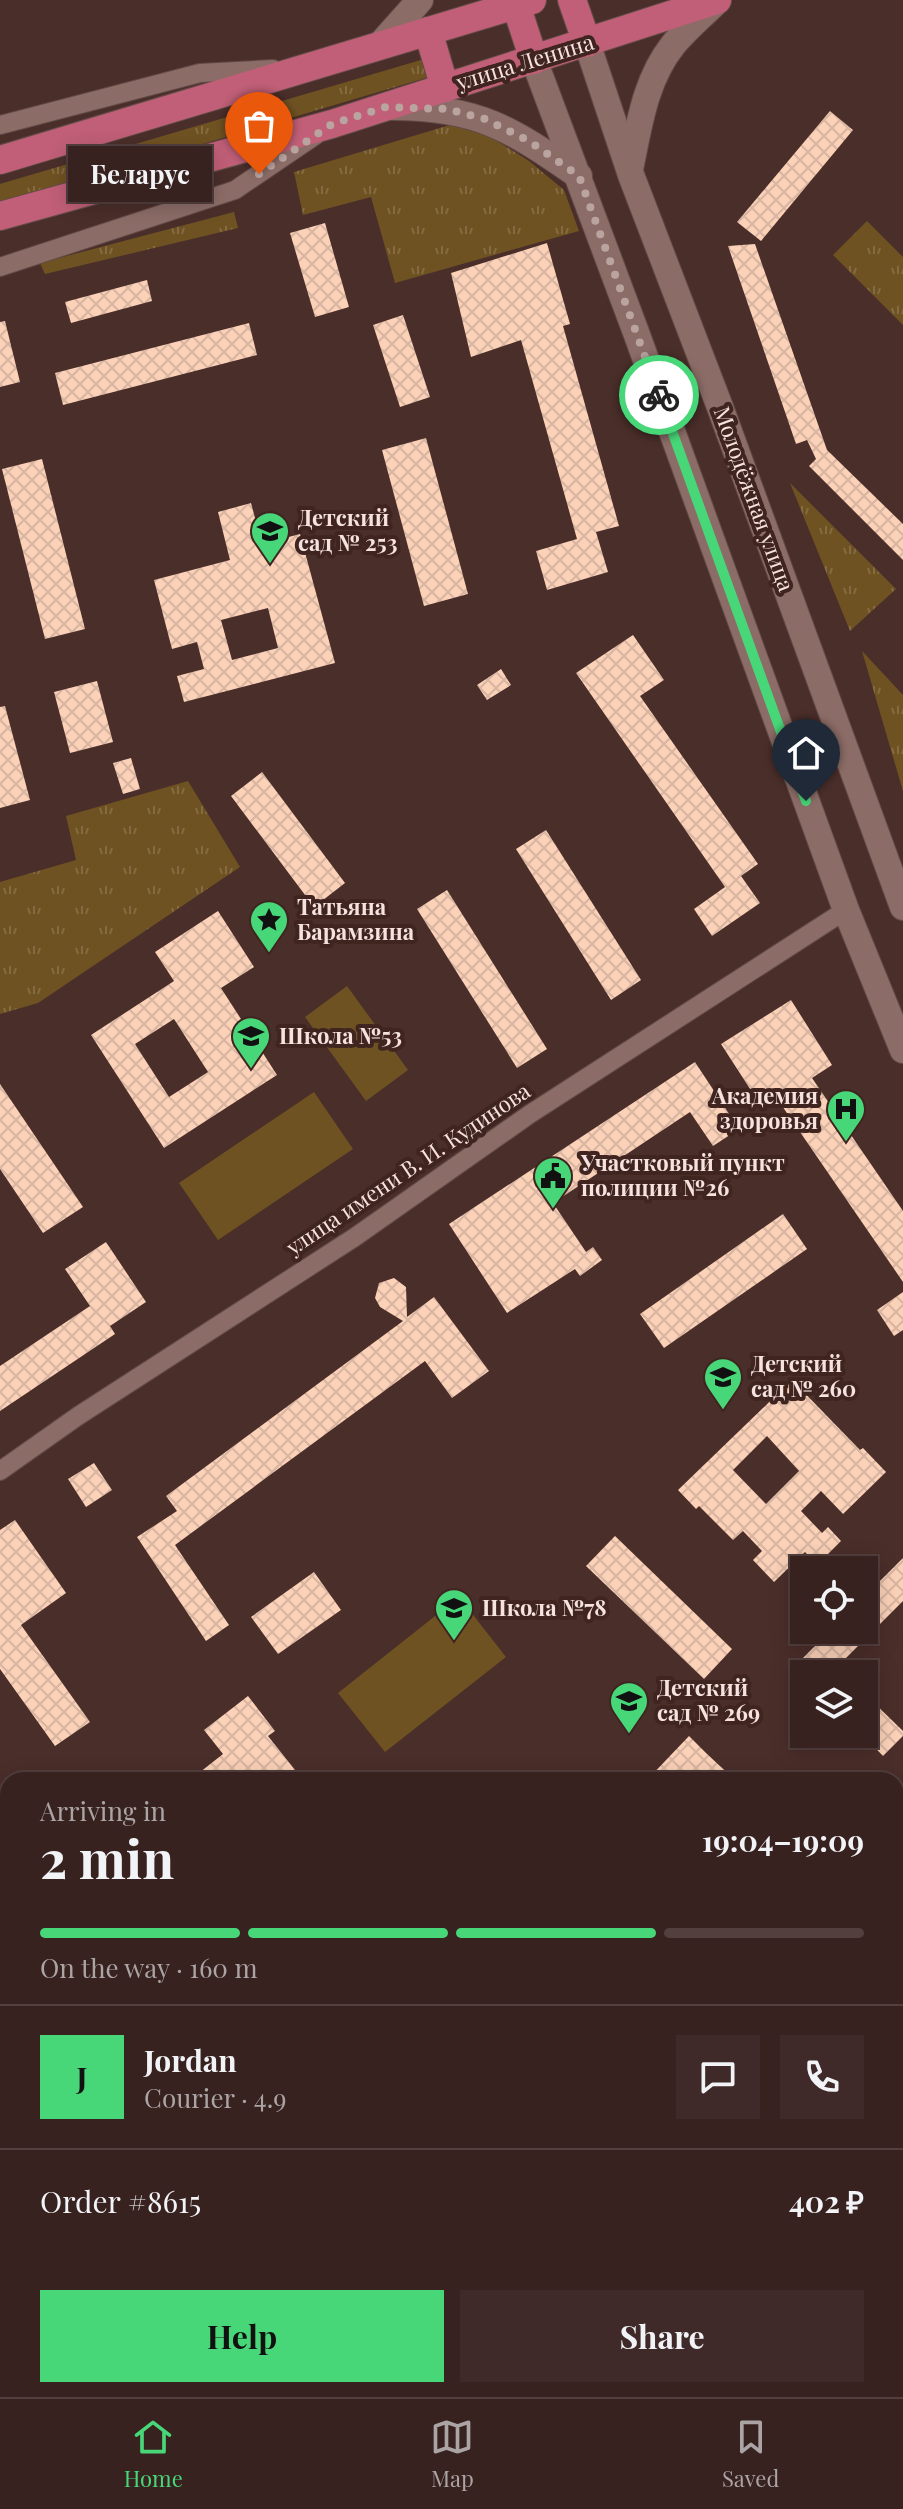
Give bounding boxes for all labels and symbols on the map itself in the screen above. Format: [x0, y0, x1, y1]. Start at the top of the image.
street label: улица Ленина [451, 26, 597, 96]
pin [225, 92, 293, 174]
callout: Беларус [67, 146, 211, 202]
courier [619, 355, 699, 435]
street label: Молодёжная улица [708, 402, 802, 595]
place label: Детский сад № 253 [298, 502, 397, 557]
school or university icon: Детский сад № 253 [249, 510, 291, 565]
pin [772, 719, 840, 801]
place label: Татьяна Барамзина [297, 891, 415, 946]
place icon: Татьяна Барамзина [248, 899, 290, 954]
school or university icon: Школа №53 [230, 1015, 272, 1070]
place label: Школа №53 [279, 1020, 402, 1050]
street label: улица имени В. И. Кудинова [279, 1075, 535, 1262]
place label: Академия здоровья [711, 1080, 818, 1135]
hospital icon: Академия здоровья [825, 1088, 867, 1143]
place label: Участковый пункт полиции №26 [580, 1147, 785, 1202]
public building icon: Участковый пункт полиции №26 [532, 1155, 574, 1210]
place label: Детский сад № 260 [751, 1348, 856, 1403]
school or university icon: Детский сад № 260 [702, 1356, 744, 1411]
school or university icon: Школа №78 [433, 1587, 475, 1642]
place label: Школа №78 [482, 1592, 607, 1622]
place label: Детский сад № 269 [657, 1672, 760, 1727]
school or university icon: Детский сад № 269 [608, 1680, 650, 1735]

